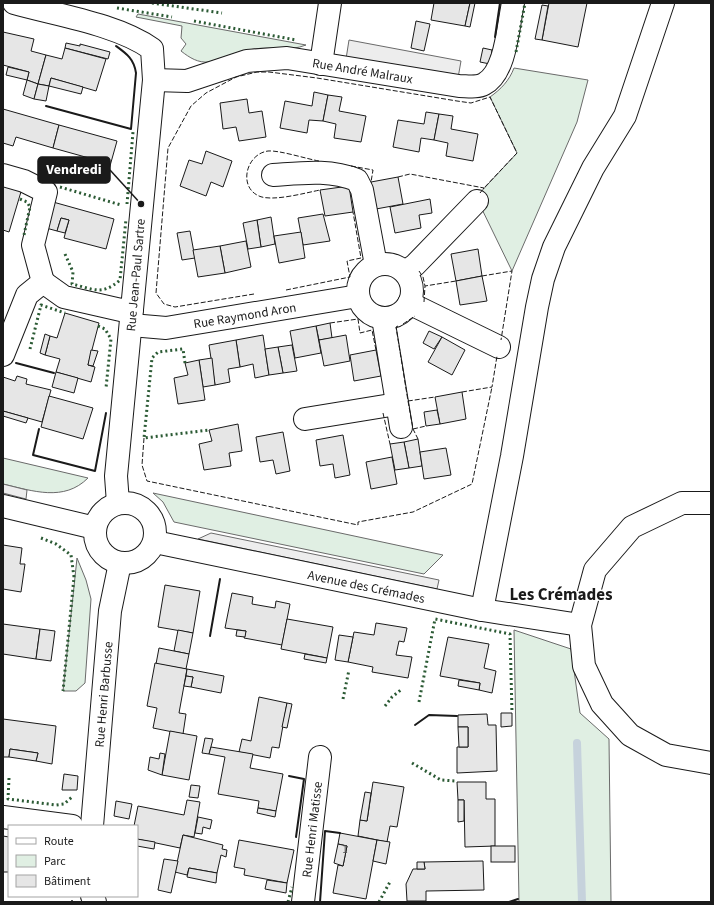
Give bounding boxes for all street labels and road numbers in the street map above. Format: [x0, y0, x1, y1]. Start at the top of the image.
street label: Rue André Malraux [311, 54, 414, 88]
street label: Rue Jean-Paul Sartre [122, 218, 150, 332]
street label: Rue Raymond Aron [192, 298, 298, 333]
street label: Avenue des Crémades [306, 566, 427, 608]
street label: Rue Henri Barbusse [91, 641, 117, 748]
street label: Rue Henri Matisse [298, 781, 327, 879]

